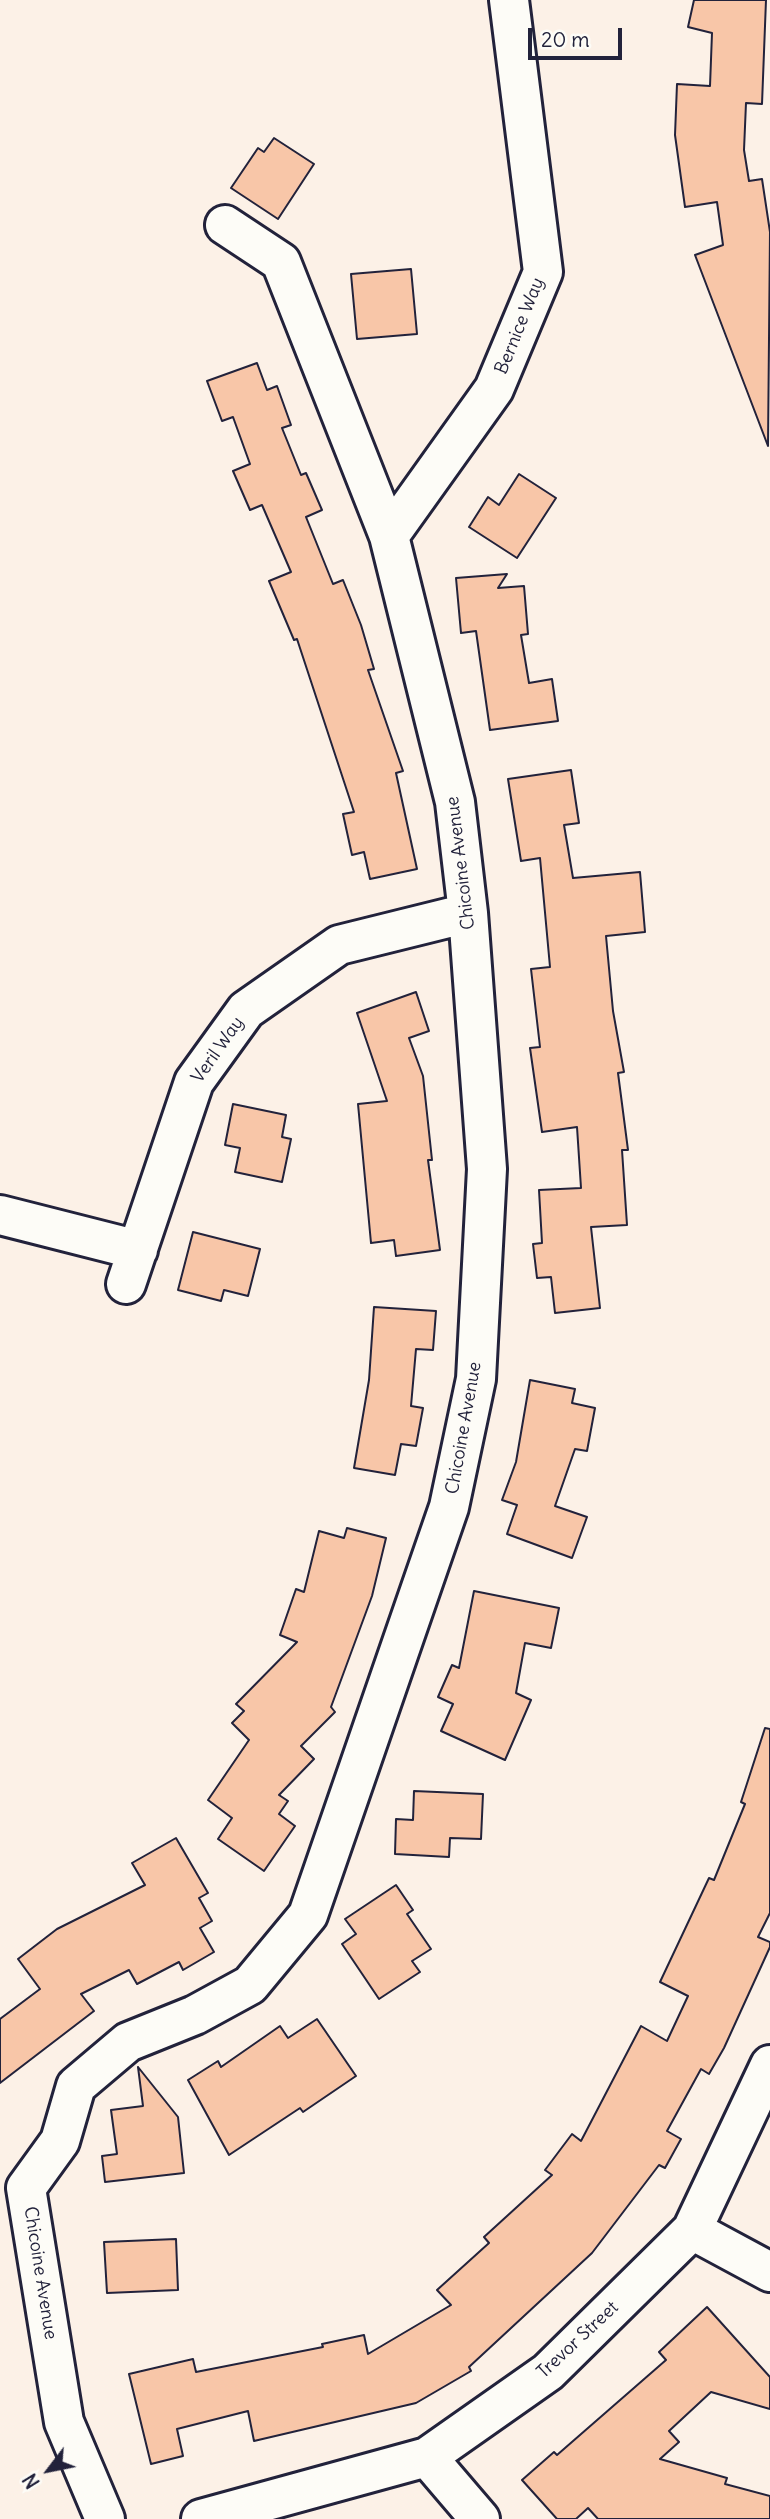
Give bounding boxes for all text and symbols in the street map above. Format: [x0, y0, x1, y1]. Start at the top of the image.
scale bar [532, 14, 626, 58]
text: 20 m [541, 26, 590, 53]
street label: Bernice Way [491, 275, 549, 377]
street label: Chicoine Avenue [442, 795, 480, 931]
street label: Veril Way [187, 1013, 249, 1087]
street label: Chicoine Avenue [442, 1360, 486, 1496]
street label: Chicoine Avenue [19, 2205, 61, 2341]
street label: Trevor Street [533, 2297, 623, 2383]
north arrow [14, 2435, 84, 2505]
text: N [18, 2469, 45, 2493]

